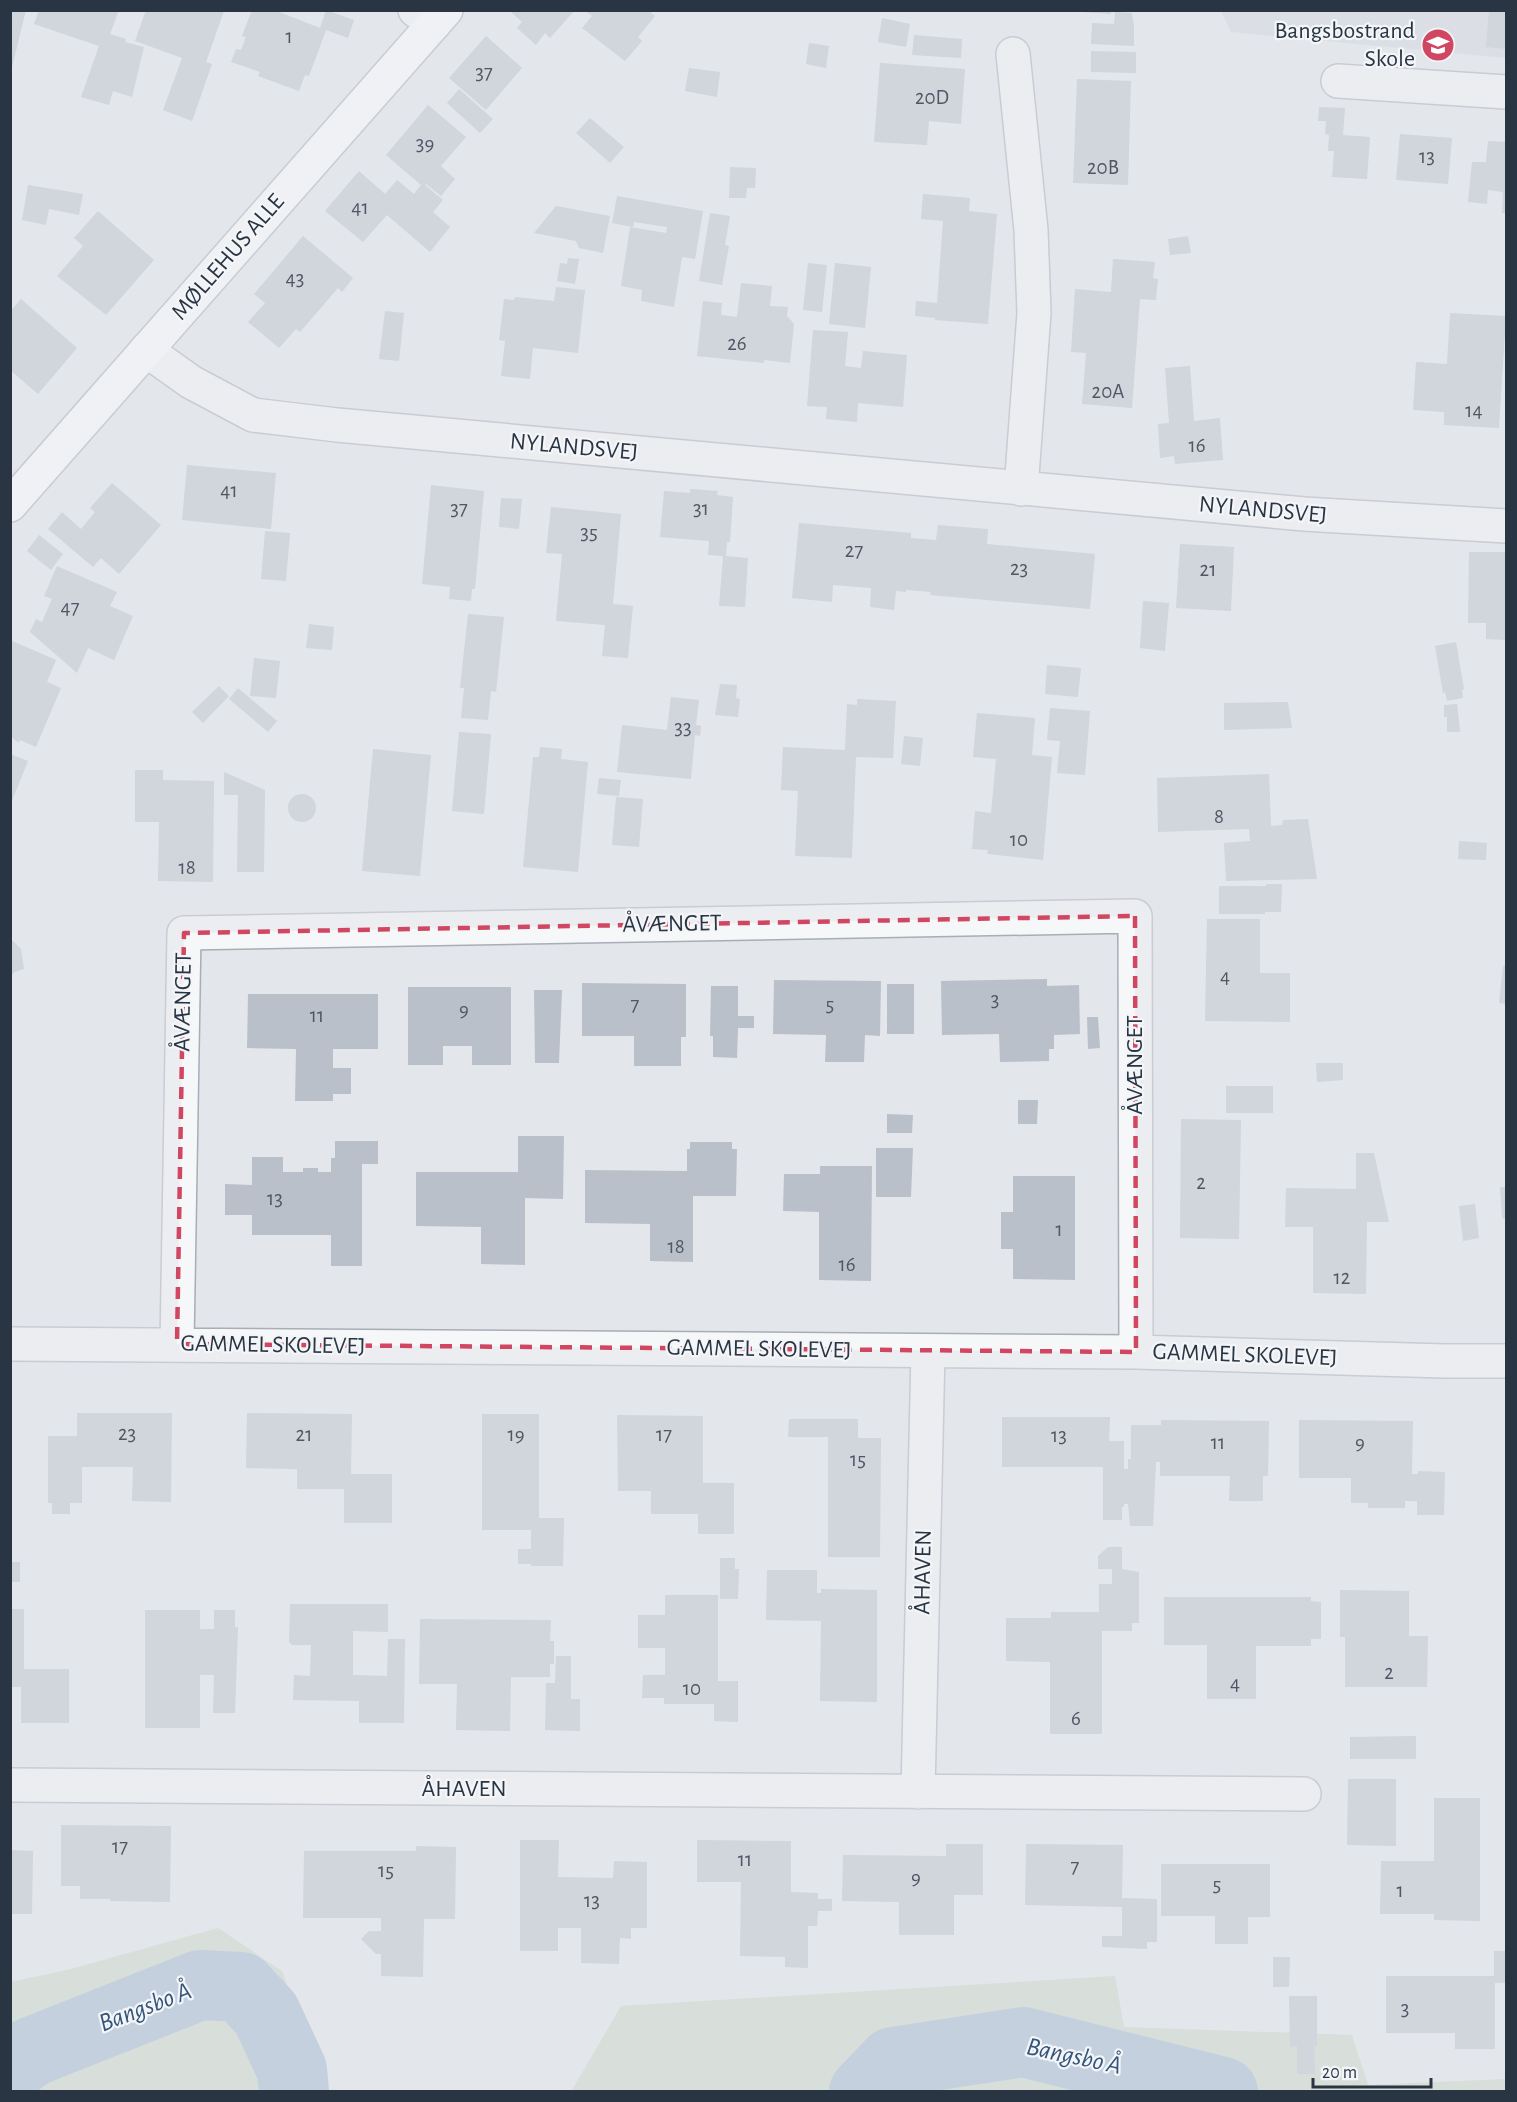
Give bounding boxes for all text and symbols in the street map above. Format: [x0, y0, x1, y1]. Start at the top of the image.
place label: Bangsbostrand Skole [1274, 19, 1415, 71]
house number: 1 [285, 26, 293, 47]
school or university icon: Bangsbostrand Skole [1420, 27, 1456, 63]
house number: 37 [475, 62, 493, 83]
house number: 20D [915, 87, 949, 108]
house number: 39 [416, 133, 434, 154]
house number: 13 [1419, 146, 1435, 167]
house number: 20B [1087, 157, 1119, 178]
street label: MØLLEHUS ALLE [167, 189, 289, 324]
house number: 41 [351, 197, 369, 218]
house number: 43 [286, 268, 304, 289]
house number: 26 [727, 333, 747, 354]
house number: 20A [1092, 381, 1124, 402]
house number: 14 [1465, 400, 1483, 421]
street label: NYLANDSVEJ [509, 429, 639, 465]
house number: 16 [1188, 435, 1206, 456]
house number: 41 [220, 480, 238, 501]
street label: NYLANDSVEJ [1198, 492, 1328, 528]
house number: 37 [450, 498, 468, 519]
house number: 31 [693, 498, 709, 519]
house number: 35 [580, 522, 598, 543]
house number: 27 [845, 540, 863, 561]
house number: 23 [1010, 558, 1028, 579]
house number: 21 [1200, 559, 1216, 580]
house number: 47 [61, 597, 80, 618]
house number: 33 [674, 717, 692, 738]
house number: 8 [1214, 806, 1224, 827]
house number: 10 [1010, 829, 1028, 850]
house number: 18 [178, 857, 196, 878]
street label: ÅVÆNGET [622, 909, 722, 937]
street label: ÅVÆNGET [168, 952, 196, 1052]
house number: 4 [1220, 966, 1230, 987]
house number: 3 [991, 989, 999, 1010]
house number: 7 [631, 994, 640, 1015]
house number: 5 [826, 994, 834, 1015]
house number: 9 [459, 999, 469, 1020]
house number: 11 [310, 1005, 324, 1026]
street label: ÅVÆNGET [1121, 1015, 1147, 1115]
house number: 2 [1196, 1172, 1206, 1193]
house number: 13 [267, 1188, 283, 1209]
house number: 1 [1055, 1219, 1063, 1240]
house number: 18 [667, 1236, 685, 1257]
house number: 16 [838, 1254, 856, 1275]
house number: 12 [1334, 1267, 1350, 1288]
street label: GAMMEL SKOLEVEJ [180, 1331, 366, 1359]
street label: GAMMEL SKOLEVEJ [666, 1335, 852, 1363]
street label: GAMMEL SKOLEVEJ [1152, 1340, 1338, 1370]
house number: 23 [118, 1423, 136, 1444]
house number: 21 [296, 1424, 312, 1445]
house number: 19 [507, 1424, 525, 1445]
house number: 17 [656, 1424, 672, 1445]
house number: 13 [1051, 1425, 1067, 1446]
house number: 11 [1211, 1432, 1225, 1453]
house number: 9 [1355, 1432, 1365, 1453]
house number: 15 [850, 1449, 866, 1470]
street label: ÅHAVEN [908, 1529, 936, 1615]
house number: 2 [1384, 1662, 1394, 1683]
house number: 4 [1230, 1673, 1240, 1694]
house number: 10 [683, 1678, 701, 1699]
house number: 6 [1071, 1708, 1081, 1729]
street label: ÅHAVEN [421, 1775, 507, 1801]
house number: 17 [112, 1836, 128, 1857]
house number: 11 [738, 1849, 752, 1870]
house number: 7 [1071, 1856, 1080, 1877]
house number: 15 [378, 1860, 394, 1881]
house number: 9 [911, 1867, 921, 1888]
house number: 5 [1213, 1874, 1221, 1895]
house number: 1 [1396, 1880, 1404, 1901]
house number: 13 [584, 1890, 600, 1911]
water label: Bangsbo Å [95, 1976, 195, 2036]
house number: 3 [1401, 1998, 1409, 2019]
water label: Bangsbo Å [1024, 2031, 1124, 2079]
scale bar [1313, 2051, 1432, 2089]
text: 20 m [1322, 2064, 1357, 2082]

